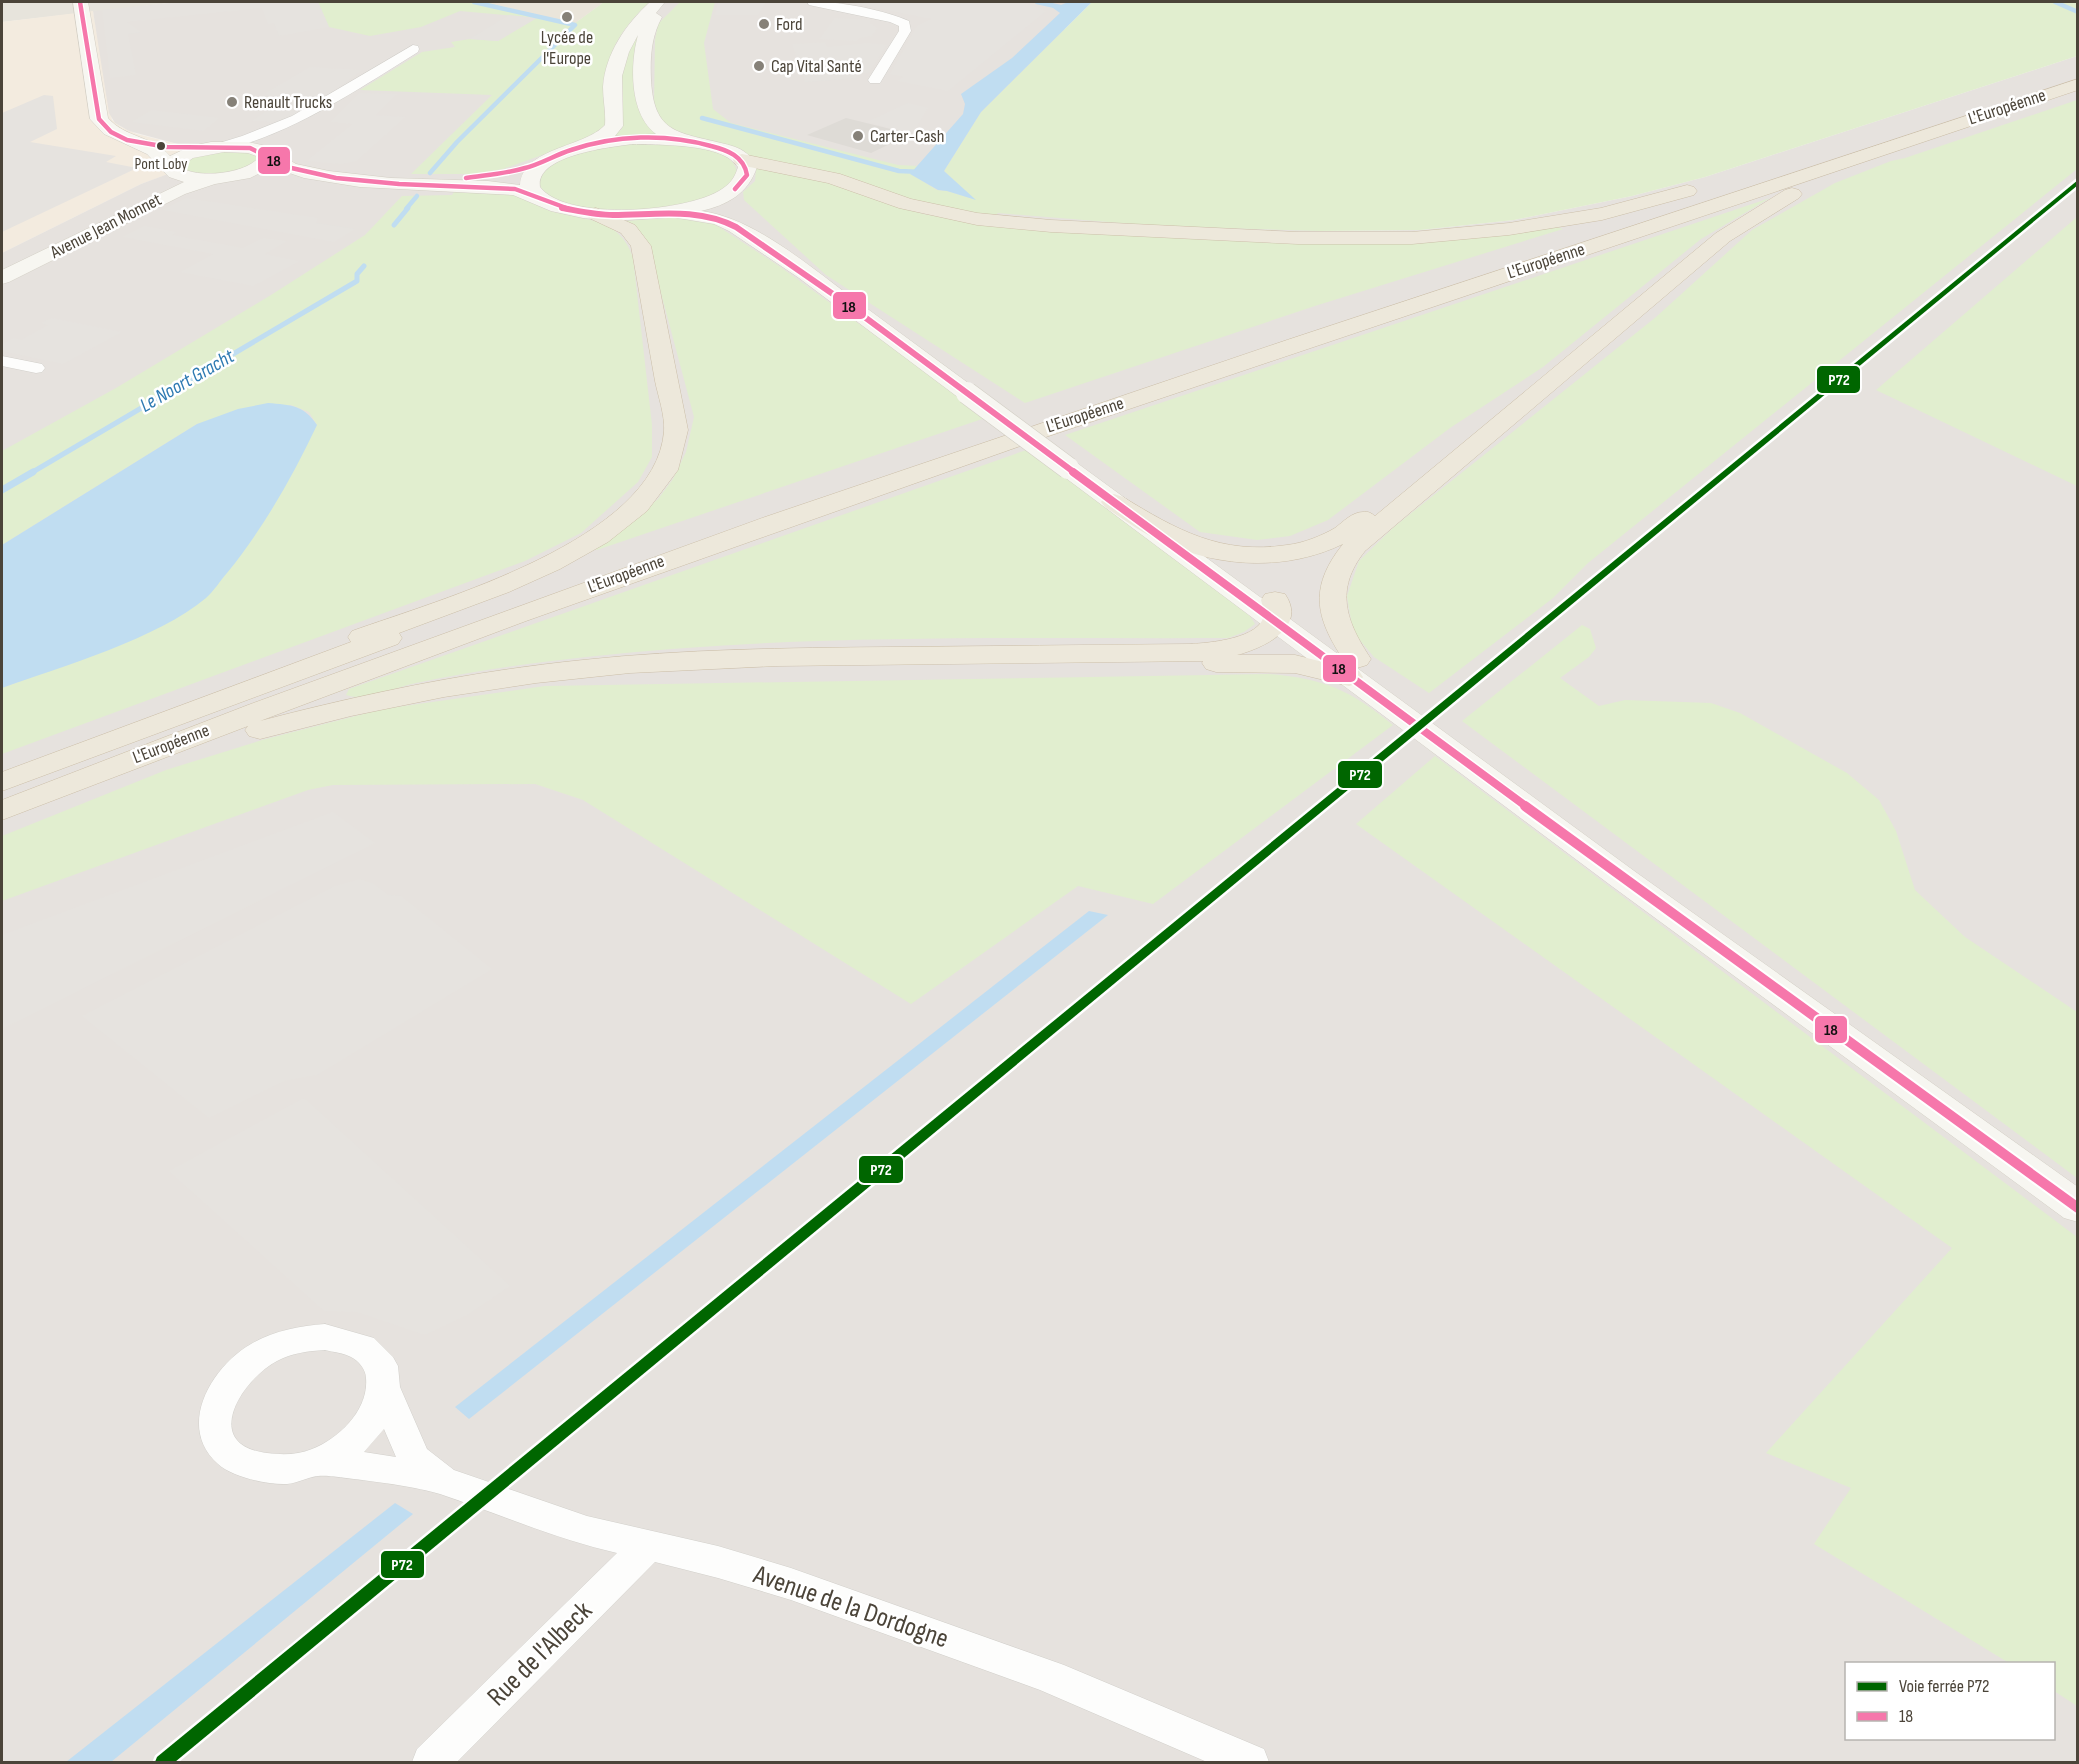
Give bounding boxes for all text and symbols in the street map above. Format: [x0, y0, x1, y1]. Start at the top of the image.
marker: Lycée de l'Europe [560, 10, 574, 24]
place label: Ford [776, 14, 802, 35]
marker: Ford [757, 17, 771, 31]
place label: Lycée de l'Europe [541, 27, 593, 69]
place label: Cap Vital Santé [771, 56, 862, 77]
marker: Cap Vital Santé [752, 59, 766, 73]
street label: L'Européenne [1966, 85, 2048, 129]
place label: Renault Trucks [244, 92, 332, 113]
marker: Renault Trucks [225, 95, 239, 109]
place label: Carter-Cash [870, 126, 945, 147]
marker: Carter-Cash [851, 129, 865, 143]
marker: Pont Loby [155, 140, 167, 152]
line badge: 18 [257, 146, 291, 175]
text: 18 [267, 152, 281, 171]
place label: Pont Loby [135, 155, 187, 174]
street label: Avenue Jean Monnet [46, 189, 165, 263]
street label: L'Européenne [1505, 239, 1587, 283]
line badge: 18 [832, 291, 867, 320]
text: 18 [842, 298, 856, 317]
water label: Le Noort Gracht [136, 344, 239, 418]
line badge: P72 [1816, 365, 1861, 394]
text: P72 [1828, 371, 1850, 390]
street label: L'Européenne [1044, 393, 1126, 437]
street label: L'Européenne [585, 550, 667, 598]
line badge: 18 [1322, 654, 1357, 683]
text: 18 [1332, 660, 1346, 679]
street label: L'Européenne [130, 720, 212, 768]
line badge: P72 [1337, 760, 1383, 789]
text: P72 [1349, 766, 1371, 785]
line badge: 18 [1814, 1015, 1848, 1044]
text: 18 [1824, 1021, 1838, 1040]
line badge: P72 [858, 1155, 904, 1184]
text: P72 [870, 1161, 892, 1180]
line badge: P72 [380, 1550, 425, 1579]
text: P72 [391, 1556, 413, 1575]
street label: Avenue de la Dordogne [748, 1558, 953, 1655]
street label: Rue de l'Albeck [481, 1595, 599, 1713]
legend [1845, 1662, 2055, 1740]
text: Voie ferrée P72 [1899, 1676, 1989, 1697]
text: 18 [1899, 1706, 1913, 1727]

